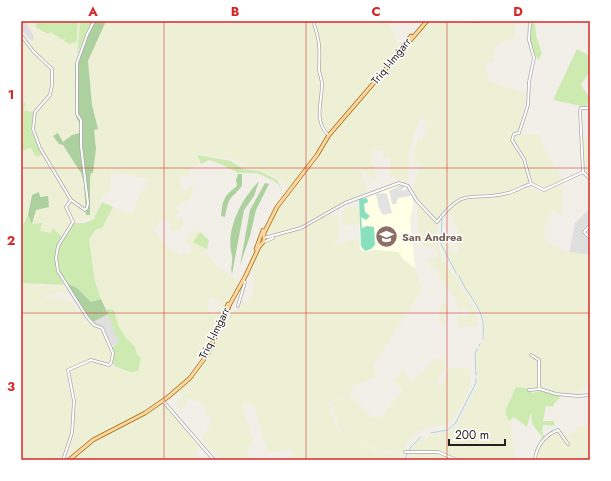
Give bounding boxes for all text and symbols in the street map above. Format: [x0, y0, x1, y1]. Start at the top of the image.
text: A [87, 2, 98, 21]
text: B [231, 2, 240, 21]
text: C [371, 2, 381, 21]
text: D [513, 2, 523, 21]
street label: Triq l-Imġarr [367, 34, 415, 88]
text: 1 [8, 85, 14, 104]
school or university icon: San Andrea [373, 224, 399, 250]
place label: San Andrea [402, 229, 462, 245]
text: 2 [7, 231, 15, 250]
street label: Triq l-Imġarr [195, 304, 233, 362]
text: 3 [7, 377, 15, 396]
scale bar [449, 421, 505, 447]
text: 200 m [455, 426, 489, 444]

